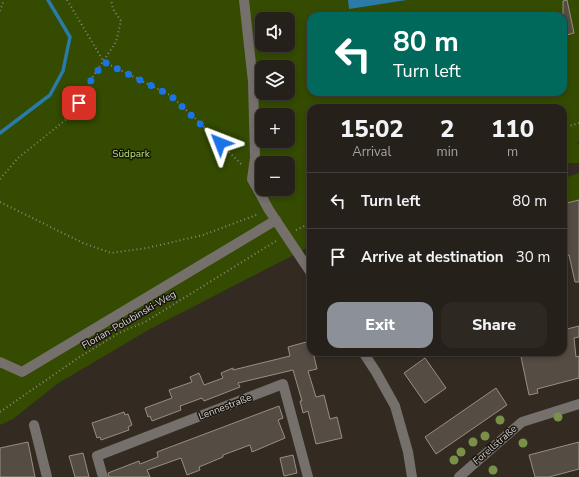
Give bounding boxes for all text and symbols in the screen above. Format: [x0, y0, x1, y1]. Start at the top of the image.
map controls [255, 12, 295, 196]
button: sound [255, 12, 295, 52]
text: 80 m [393, 23, 459, 61]
icon: left [327, 28, 379, 80]
text: Turn left [393, 59, 461, 83]
button: layers [255, 60, 295, 100]
pin [62, 86, 96, 120]
icon: arrive [68, 92, 90, 114]
button: + [255, 108, 295, 148]
text: 15:02 [340, 113, 404, 145]
text: 2 [440, 113, 455, 145]
text: 110 [491, 113, 534, 145]
position arrow [199, 122, 241, 164]
text: Arrival [352, 143, 391, 161]
text: min [437, 143, 458, 161]
text: m [507, 143, 518, 161]
park label: Südpark [112, 147, 151, 161]
button: − [255, 156, 295, 196]
icon: left [327, 190, 349, 212]
text: Turn left [361, 191, 420, 211]
text: 80 m [512, 191, 547, 211]
icon: arrive [327, 246, 349, 268]
text: Arrive at destination [361, 247, 504, 267]
text: 30 m [516, 247, 550, 267]
street label: Florian-Polubinski-Weg [79, 287, 179, 353]
button: Exit [327, 302, 433, 348]
button: Share [441, 302, 547, 348]
street label: Lennestraße [196, 390, 254, 424]
street label: Forellstraße [470, 422, 520, 468]

